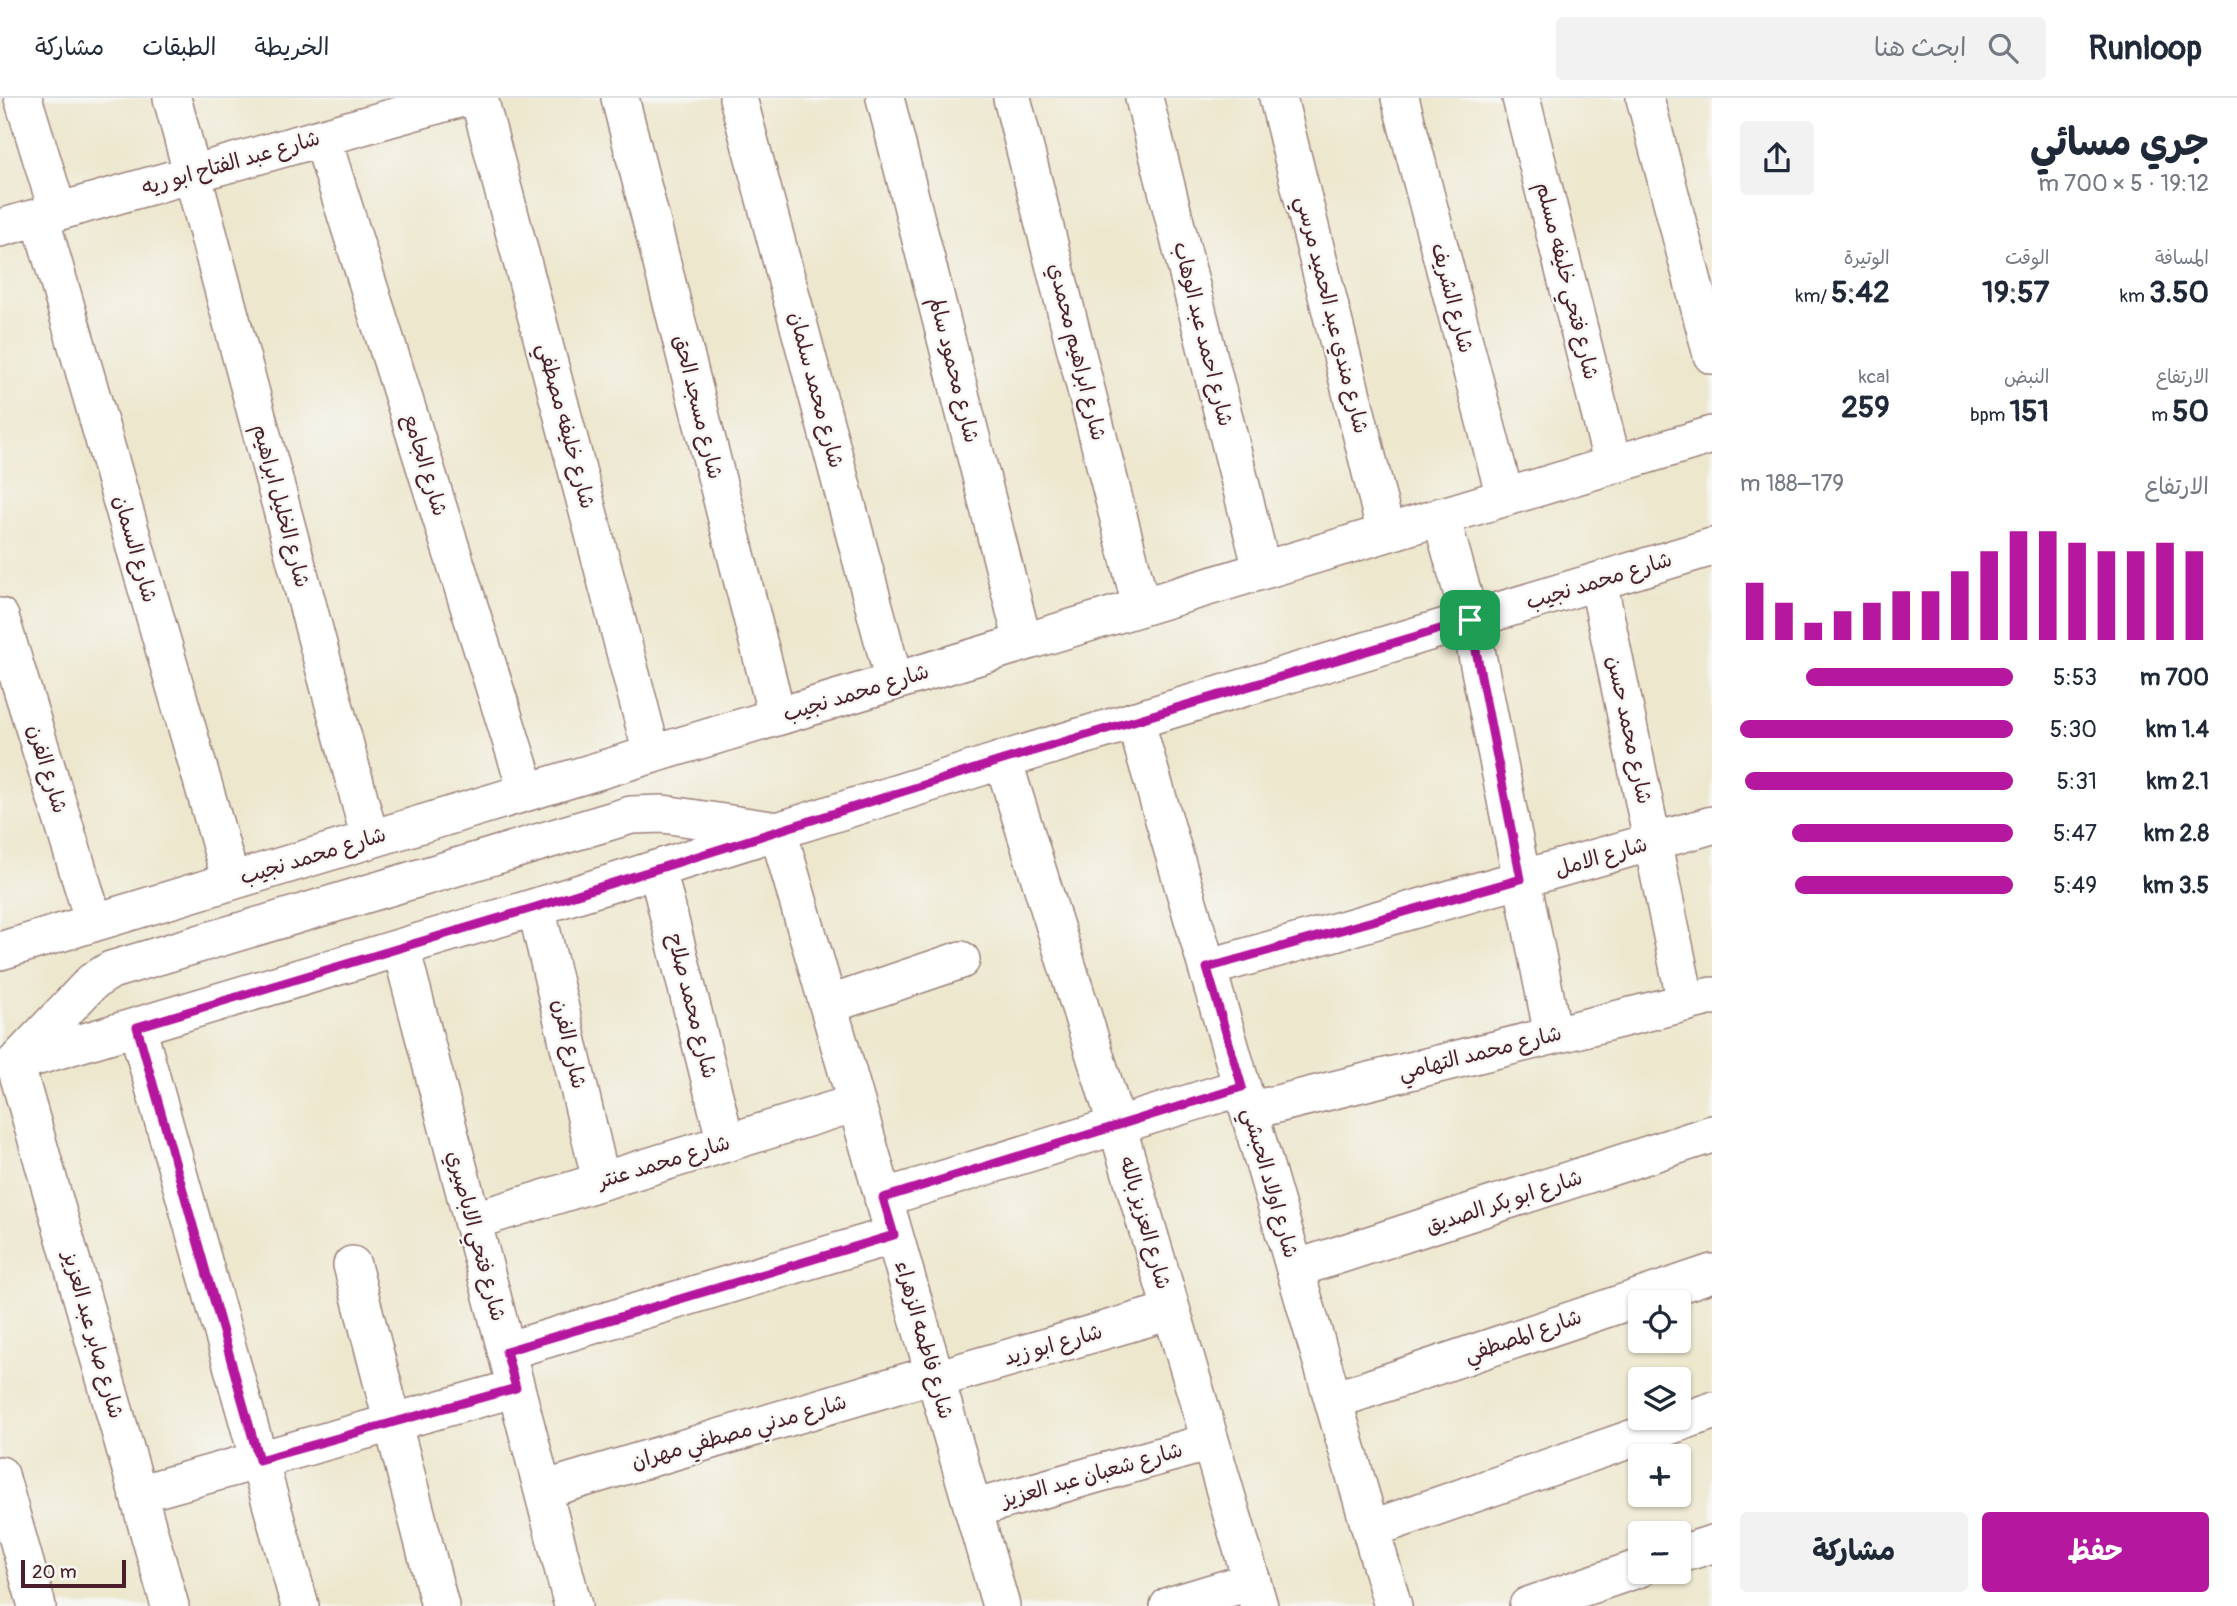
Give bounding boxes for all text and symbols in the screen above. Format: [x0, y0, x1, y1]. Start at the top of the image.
search box [1556, 17, 2046, 80]
text: Runloop [2088, 28, 2202, 69]
icon: search [1984, 29, 2022, 67]
text: ابحث هنا [1874, 32, 1966, 64]
text: مشاركة [35, 33, 104, 62]
text: الطبقات [142, 33, 217, 62]
text: الخريطة [255, 33, 329, 62]
text: جري مسائي [2030, 119, 2209, 167]
button: share [1740, 121, 1814, 195]
street label: شارع عبد الفتاح ابو ريه [139, 125, 323, 202]
text: 19:12 · 5 × 700 m [2039, 169, 2209, 198]
street label: شارع فتحي خليفه مسلم [1525, 179, 1605, 384]
street label: شارع مندي عبد الحميد مرسي [1285, 193, 1375, 438]
street label: شارع احمد عبد الوهاب [1166, 239, 1239, 429]
street label: شارع الشريف [1423, 240, 1480, 356]
text: الوتيرة [1844, 246, 1890, 270]
text: الوقت [2005, 246, 2049, 270]
text: المسافة [2155, 246, 2209, 270]
street label: شارع ابراهيم محمدي [1040, 260, 1112, 444]
text: 5:42 [1831, 274, 1890, 311]
text: 19:57 [1982, 274, 2049, 311]
text: 3.50 [2149, 274, 2209, 311]
text: /km [1795, 284, 1831, 308]
text: km [2120, 284, 2149, 308]
street label: شارع محمود سالم [921, 294, 985, 446]
street label: شارع محمد سلمان [781, 309, 850, 471]
street label: شارع مسجد الحق [666, 332, 729, 482]
street label: شارع خليفه مصطفي [526, 340, 601, 513]
text: kcal [1859, 365, 1890, 389]
text: النبض [2004, 365, 2049, 389]
text: الارتفاع [2156, 365, 2209, 389]
text: 259 [1841, 389, 1890, 426]
text: 151 [2010, 393, 2049, 430]
text: 50 [2172, 393, 2209, 430]
text: bpm [1970, 403, 2010, 427]
text: m [2151, 403, 2172, 427]
street label: شارع الجامع [396, 411, 453, 520]
street label: شارع الخليل ابراهيم [244, 421, 316, 591]
text: 179–188 m [1740, 469, 1844, 498]
text: الارتفاع [2145, 472, 2209, 501]
street label: شارع السمان [106, 492, 163, 606]
street label: شارع محمد نجيب [1523, 546, 1676, 617]
pin [1440, 590, 1500, 650]
icon: arrive [1451, 601, 1489, 639]
street label: شارع محمد حسن [1599, 653, 1658, 807]
street label: شارع محمد نجيب [780, 658, 933, 729]
text: 5:53 [2053, 663, 2097, 692]
text: 700 m [2140, 663, 2209, 692]
text: 5:30 [2050, 715, 2097, 744]
text: 1.4 km [2147, 715, 2209, 744]
street label: شارع الفرن [20, 721, 73, 817]
text: 5:31 [2057, 767, 2097, 796]
text: 2.1 km [2147, 767, 2209, 796]
text: 5:47 [2053, 819, 2097, 848]
text: 2.8 km [2144, 819, 2209, 848]
street label: شارع محمد نجيب [237, 821, 390, 892]
street label: شارع الامل [1552, 831, 1651, 884]
text: 5:49 [2053, 871, 2097, 900]
text: 3.5 km [2144, 871, 2209, 900]
street label: شارع محمد صلاح [660, 930, 723, 1082]
street label: شارع الفرن [545, 996, 592, 1092]
street label: شارع محمد التهامي [1396, 1020, 1566, 1091]
street label: شارع اولاد الحبشي [1231, 1105, 1304, 1263]
street label: شارع محمد عنتر [593, 1129, 734, 1196]
street label: شارع فتحي الاباصيري [435, 1148, 512, 1325]
street label: شارع العزيز بالله [1112, 1153, 1177, 1293]
street label: شارع ابو بكر الصديق [1422, 1164, 1586, 1241]
street label: شارع صابر عبد العزيز [55, 1246, 130, 1422]
street label: شارع فاطمه الزهراء [888, 1258, 960, 1423]
map controls [1628, 1290, 1691, 1584]
button: locate [1628, 1290, 1691, 1353]
street label: شارع المصطفي [1461, 1303, 1587, 1373]
street label: شارع ابو زيد [1001, 1318, 1106, 1373]
button: layers [1628, 1367, 1691, 1430]
street label: شارع مدني مصطفي مهران [628, 1388, 851, 1480]
street label: شارع شعبان عبد العزيز [996, 1436, 1186, 1515]
button: + [1628, 1444, 1691, 1507]
button: مشاركة [1740, 1512, 1968, 1592]
button: حفظ [1982, 1512, 2209, 1592]
button: − [1628, 1521, 1691, 1584]
scale bar [21, 1557, 126, 1589]
text: 20 m [32, 1560, 77, 1584]

